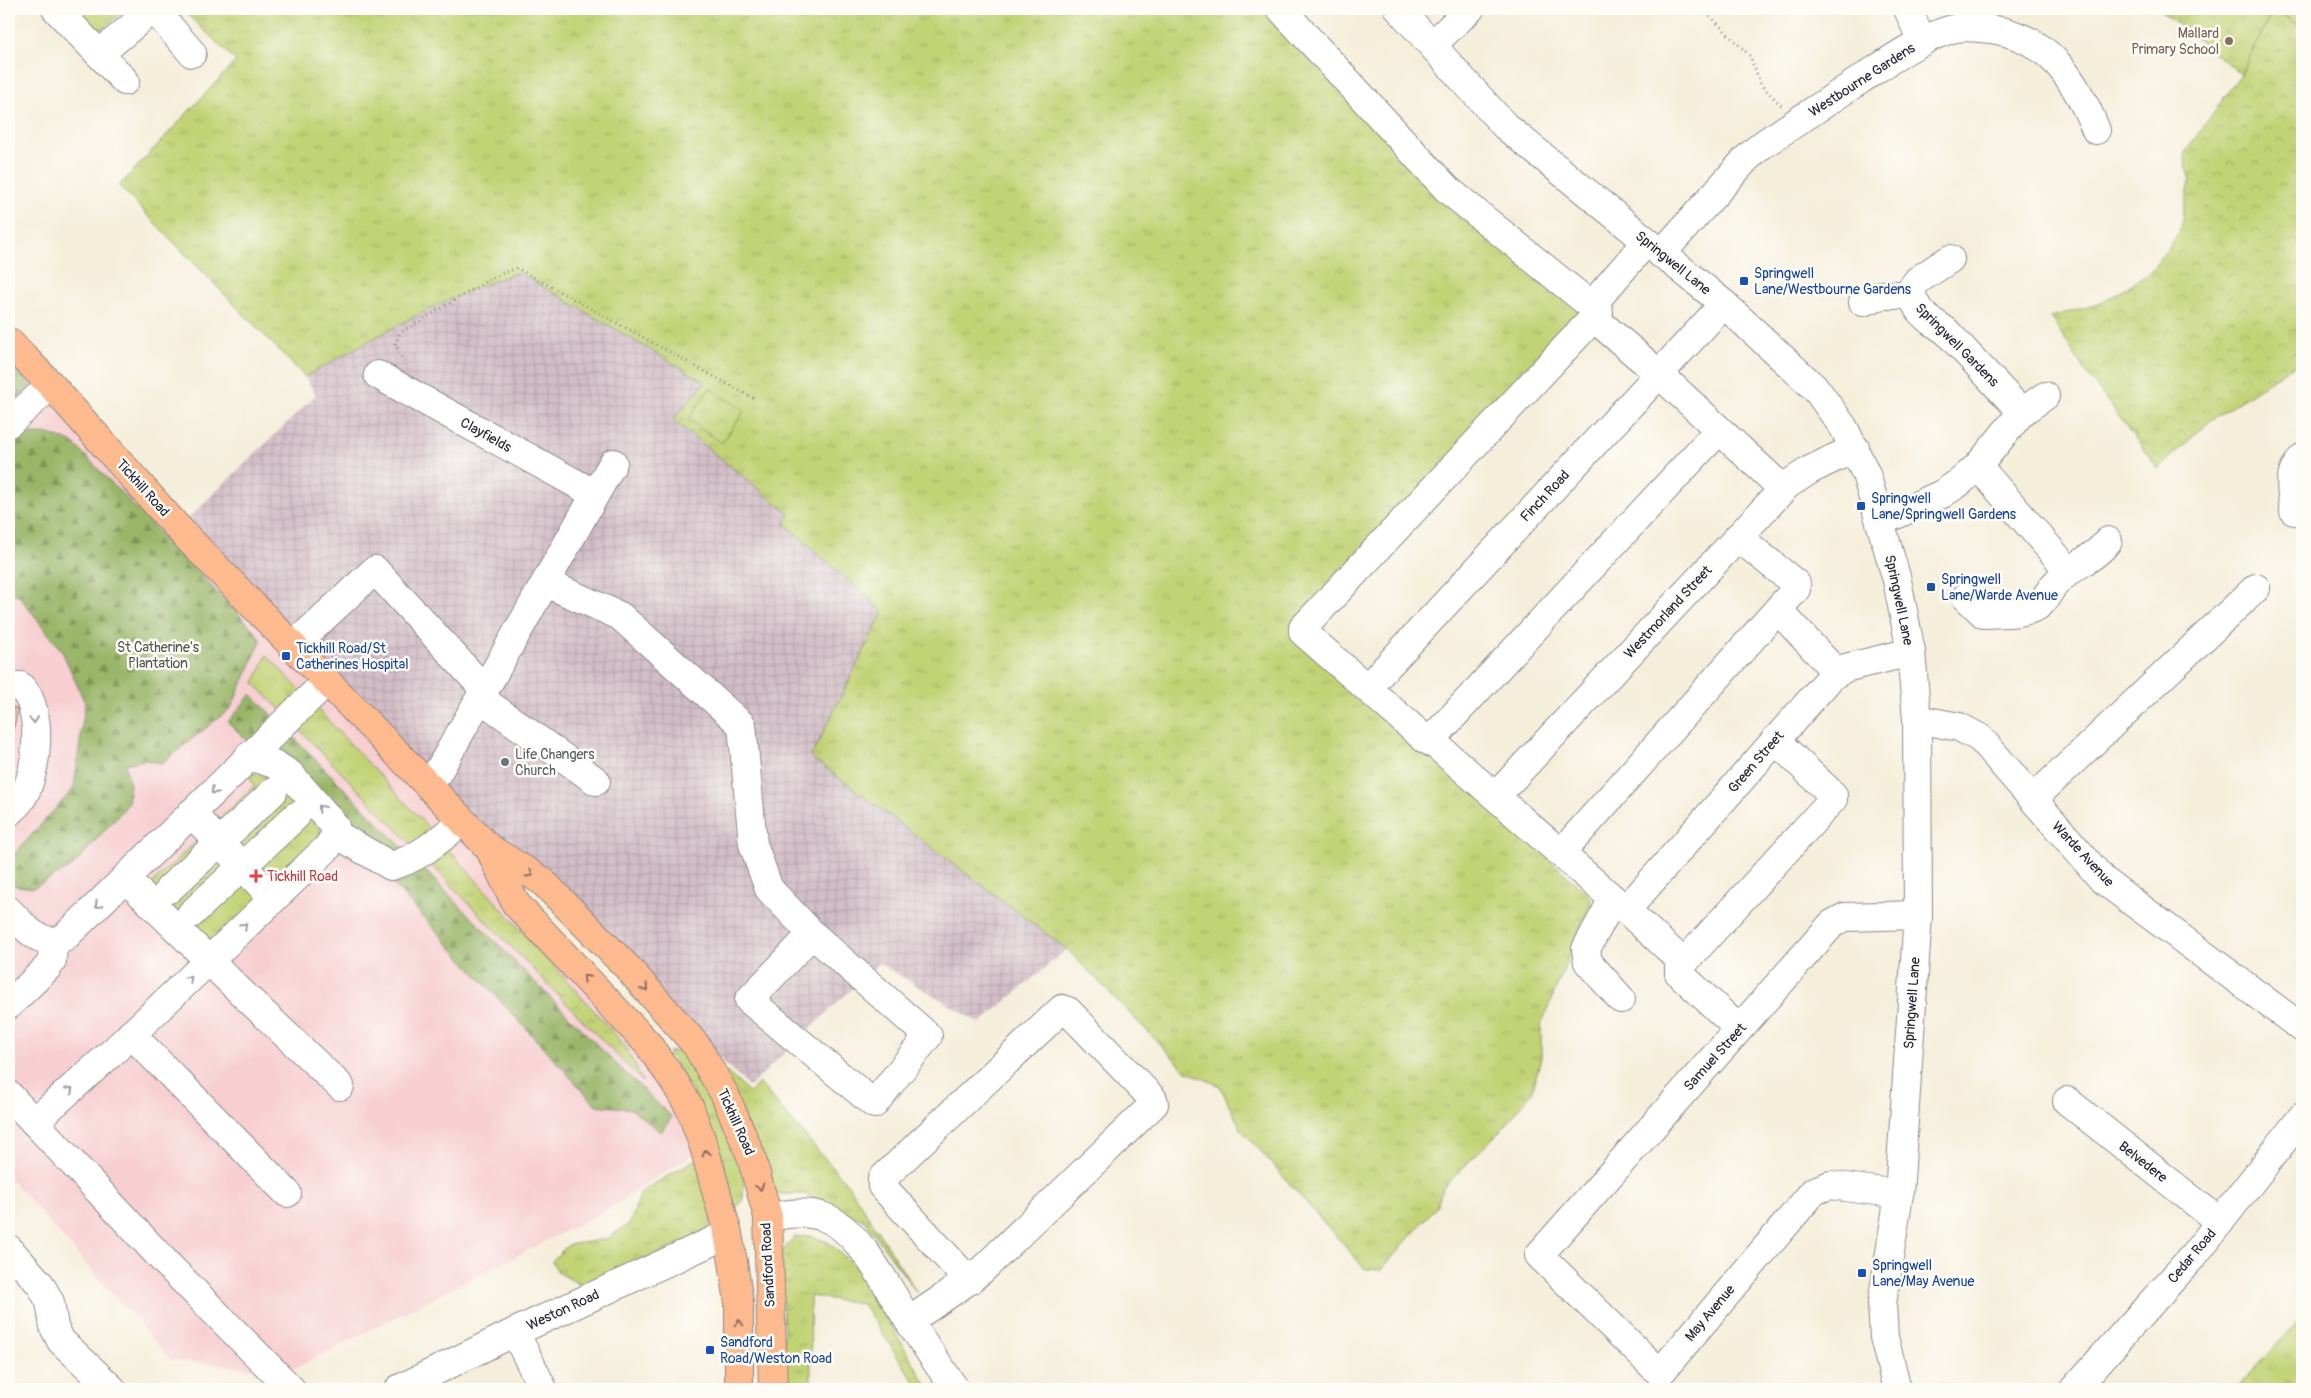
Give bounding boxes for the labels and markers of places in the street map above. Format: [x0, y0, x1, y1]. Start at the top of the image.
place label: Mallard Primary School [2131, 25, 2219, 58]
marker: Mallard Primary School [2223, 35, 2235, 47]
place label: Springwell Lane/Westbourne Gardens [1754, 265, 1912, 298]
marker: Springwell Lane/Westbourne Gardens [1738, 275, 1750, 287]
place label: Springwell Lane/Springwell Gardens [1871, 490, 2017, 523]
marker: Springwell Lane/Springwell Gardens [1855, 500, 1867, 512]
place label: Springwell Lane/Warde Avenue [1941, 571, 2058, 604]
marker: Springwell Lane/Warde Avenue [1925, 581, 1937, 593]
place label: Tickhill Road/St Catherines Hospital [296, 640, 409, 673]
marker: Tickhill Road/St Catherines Hospital [280, 650, 292, 662]
place label: Life Changers Church [515, 746, 595, 779]
marker: Life Changers Church [499, 756, 511, 768]
place label: Tickhill Road [267, 868, 338, 885]
marker: Tickhill Road [249, 869, 263, 883]
place label: Springwell Lane/May Avenue [1872, 1257, 1975, 1290]
marker: Springwell Lane/May Avenue [1856, 1267, 1868, 1279]
place label: Sandford Road/Weston Road [720, 1334, 832, 1367]
marker: Sandford Road/Weston Road [704, 1344, 716, 1356]

